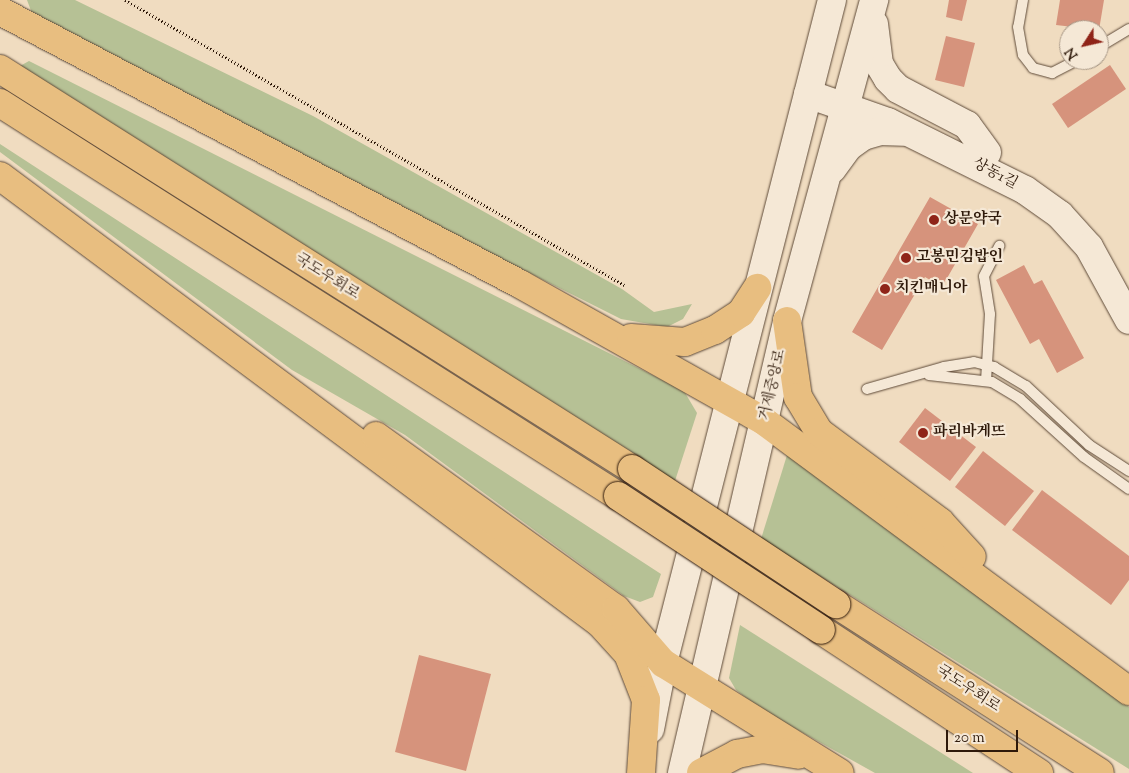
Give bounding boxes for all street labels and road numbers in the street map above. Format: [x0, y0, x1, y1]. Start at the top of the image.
street label: 상동1길 [969, 155, 1021, 193]
street label: 국도우회로 [292, 250, 362, 304]
street label: 거제중앙로 [756, 348, 790, 422]
street label: 국도우회로 [933, 662, 1003, 716]

